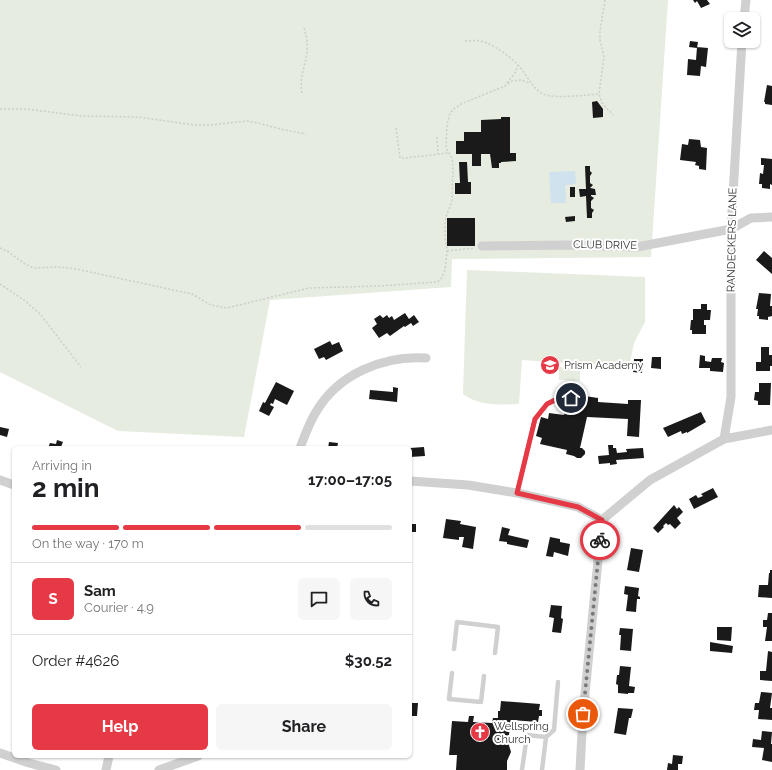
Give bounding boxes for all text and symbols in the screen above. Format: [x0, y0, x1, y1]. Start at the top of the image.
map controls [724, 12, 760, 48]
button: layers [724, 12, 760, 48]
street label: RANDECKERS LANE [725, 187, 739, 292]
street label: CLUB DRIVE [573, 238, 637, 252]
school or university icon: Prism Academy [539, 354, 561, 376]
place label: Prism Academy [564, 359, 644, 372]
pin [554, 381, 588, 415]
icon: home [560, 387, 582, 409]
text: Arriving in [32, 458, 92, 473]
text: 17:00–17:05 [308, 471, 392, 489]
text: 2 min [32, 473, 99, 503]
courier [580, 520, 620, 560]
icon: bike [589, 529, 611, 551]
text: On the way · 170 m [32, 536, 144, 551]
button: chat [298, 578, 340, 620]
button: phone [350, 578, 392, 620]
text: Sam [84, 582, 116, 600]
text: S [48, 590, 58, 608]
text: Courier · 4.9 [84, 600, 154, 615]
text: Order #4626 [32, 652, 119, 670]
text: $30.52 [345, 652, 392, 670]
pin [566, 697, 600, 731]
icon: bag [572, 703, 594, 725]
button: Help [32, 704, 208, 750]
button: Share [216, 704, 392, 750]
place label: Wellspring Church [494, 720, 549, 746]
church icon: Wellspring Church [469, 721, 491, 743]

